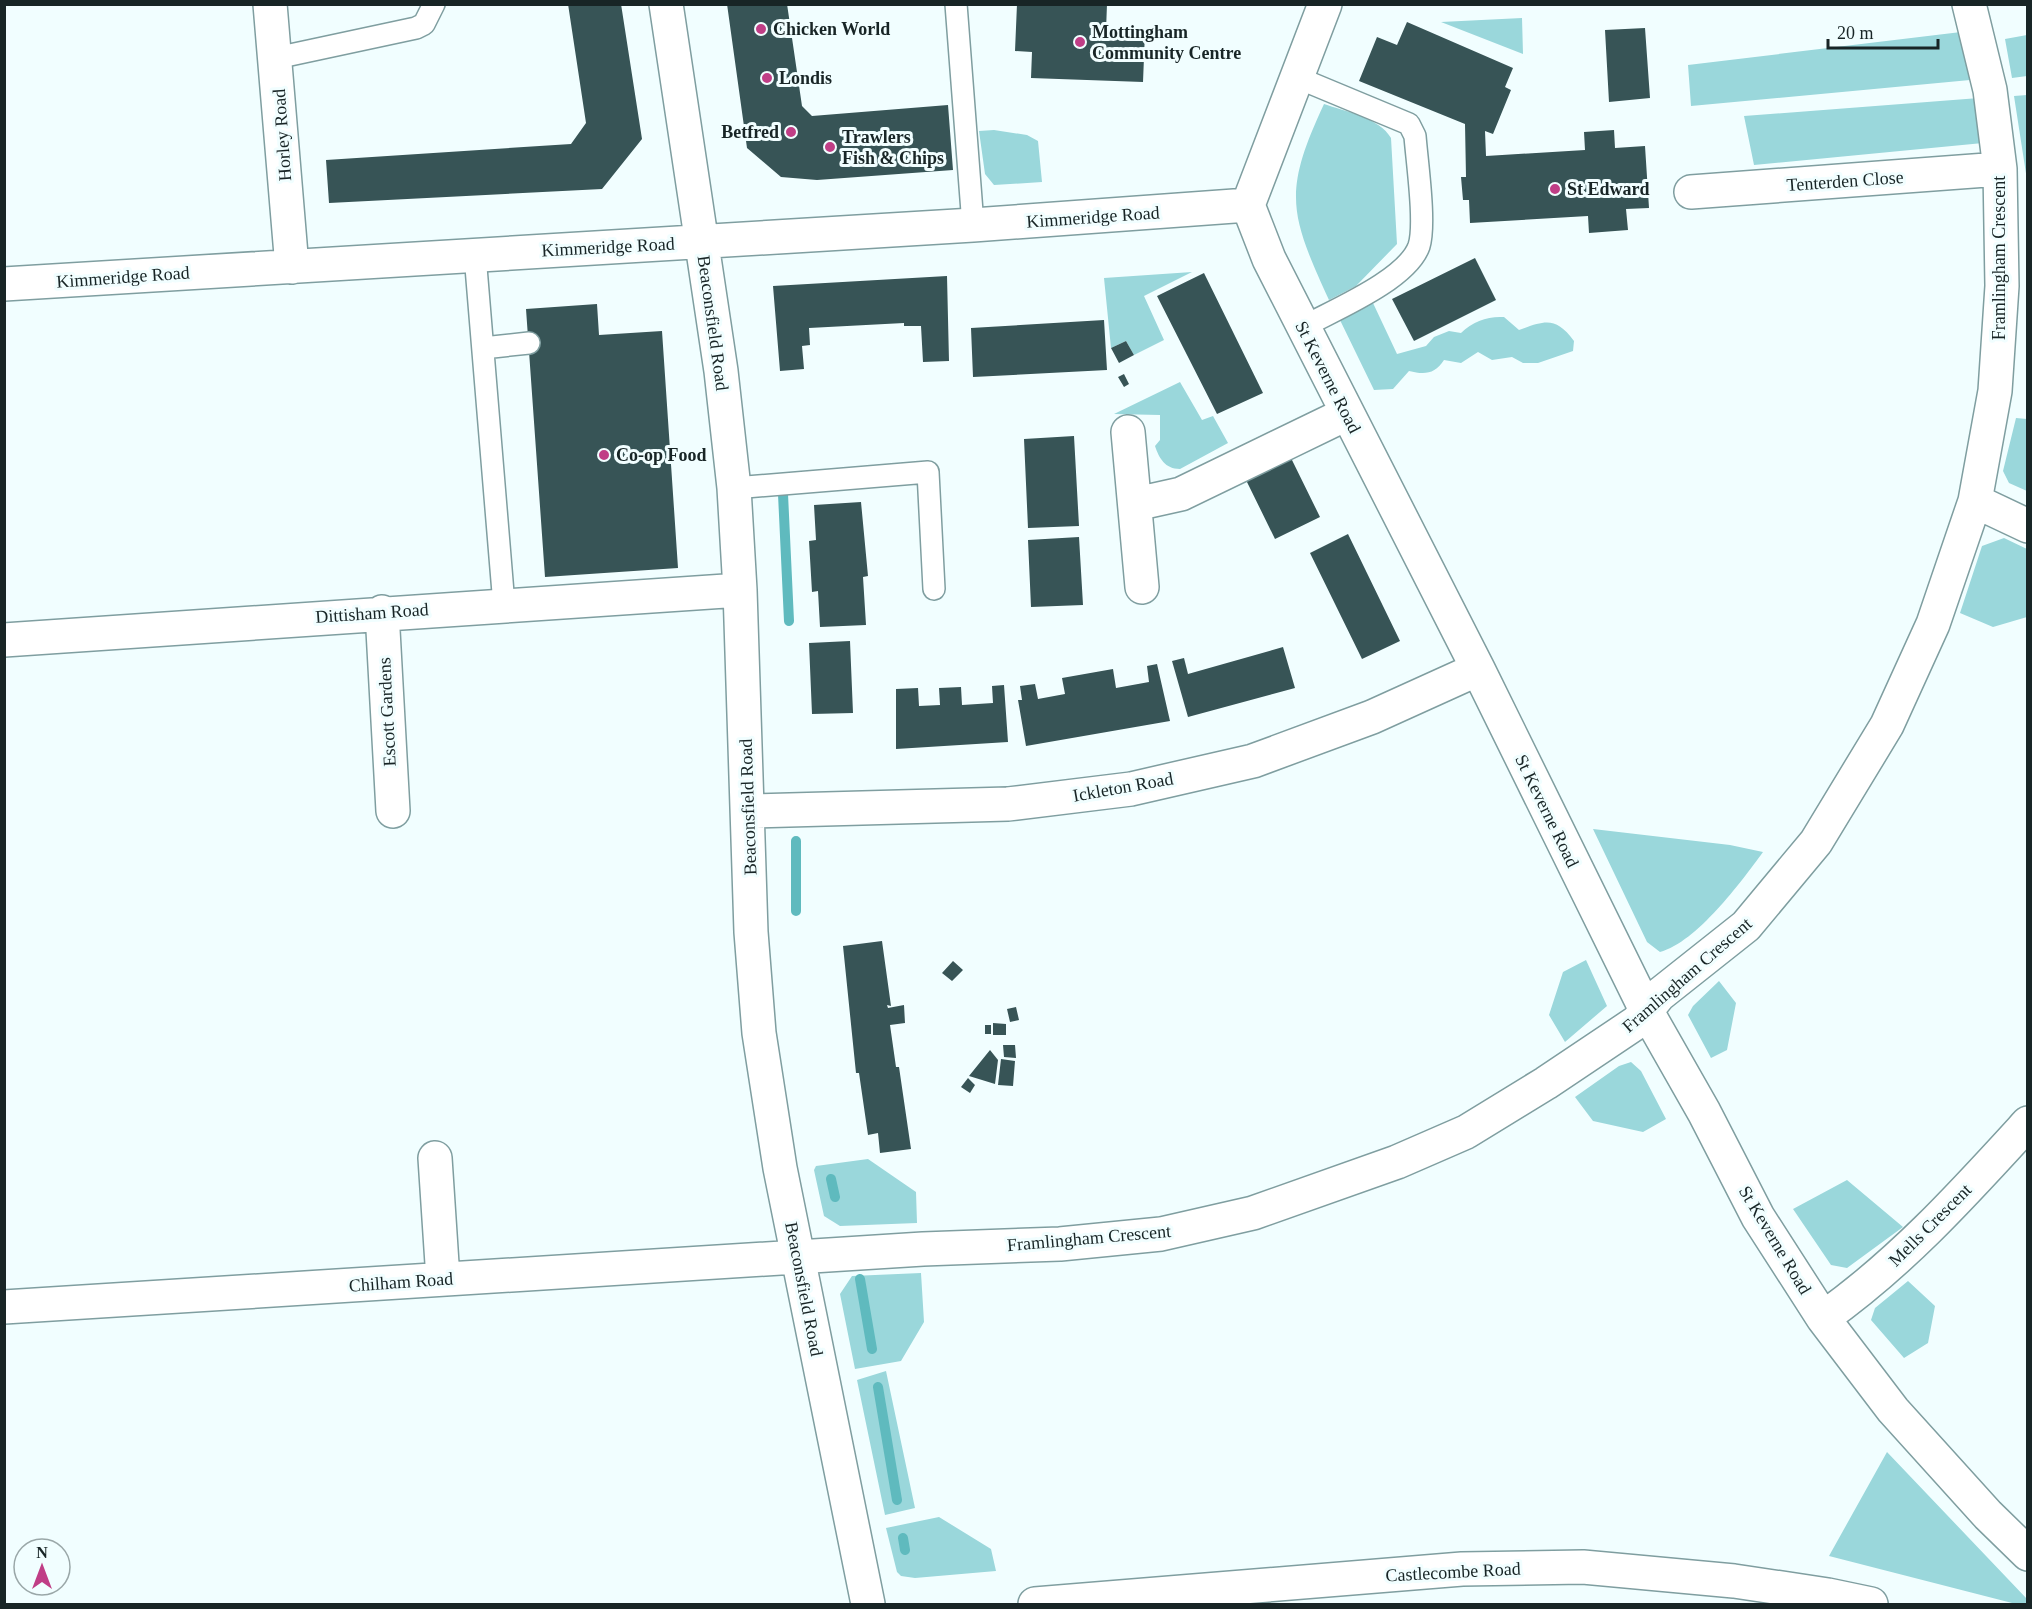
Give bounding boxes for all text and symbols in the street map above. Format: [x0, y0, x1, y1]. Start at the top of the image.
scale bar [1828, 12, 1938, 50]
place label: Chicken World [773, 19, 890, 39]
marker: Chicken World [754, 22, 768, 36]
place label: Mottingham Community Centre [1092, 22, 1241, 63]
text: 20 m [1837, 23, 1874, 43]
marker: Mottingham Community Centre [1073, 35, 1087, 49]
place label: Londis [779, 68, 832, 88]
marker: Londis [760, 71, 774, 85]
street label: Horley Road [269, 88, 295, 182]
place label: Betfred [721, 122, 779, 142]
marker: Betfred [784, 125, 798, 139]
place label: Trawlers Fish & Chips [842, 127, 944, 168]
marker: Trawlers Fish & Chips [823, 140, 837, 154]
street label: Tenterden Close [1786, 167, 1904, 195]
street label: Framlingham Crescent [1989, 176, 2009, 340]
place label: St Edward [1567, 179, 1650, 199]
marker: St Edward [1548, 182, 1562, 196]
street label: Kimmeridge Road [1026, 202, 1160, 232]
street label: Kimmeridge Road [541, 234, 675, 260]
street label: Beaconsfield Road [694, 254, 732, 392]
street label: Kimmeridge Road [56, 262, 190, 292]
street label: St Keverne Road [1291, 318, 1365, 436]
place label: Co-op Food [616, 445, 707, 465]
marker: Co-op Food [597, 448, 611, 462]
street label: Dittisham Road [315, 599, 429, 627]
street label: Escott Gardens [374, 657, 400, 767]
street label: Beaconsfield Road [736, 738, 760, 876]
street label: St Keverne Road [1511, 751, 1583, 871]
street label: Ickleton Road [1071, 768, 1175, 806]
street label: Framlingham Crescent [1618, 914, 1756, 1036]
street label: Mells Crescent [1885, 1180, 1975, 1270]
street label: St Keverne Road [1735, 1182, 1815, 1298]
street label: Beaconsfield Road [781, 1220, 827, 1358]
street label: Framlingham Crescent [1006, 1221, 1172, 1255]
street label: Chilham Road [348, 1268, 454, 1296]
north arrow [12, 1537, 72, 1597]
text: N [36, 1544, 48, 1561]
street label: Castlecombe Road [1385, 1558, 1521, 1586]

